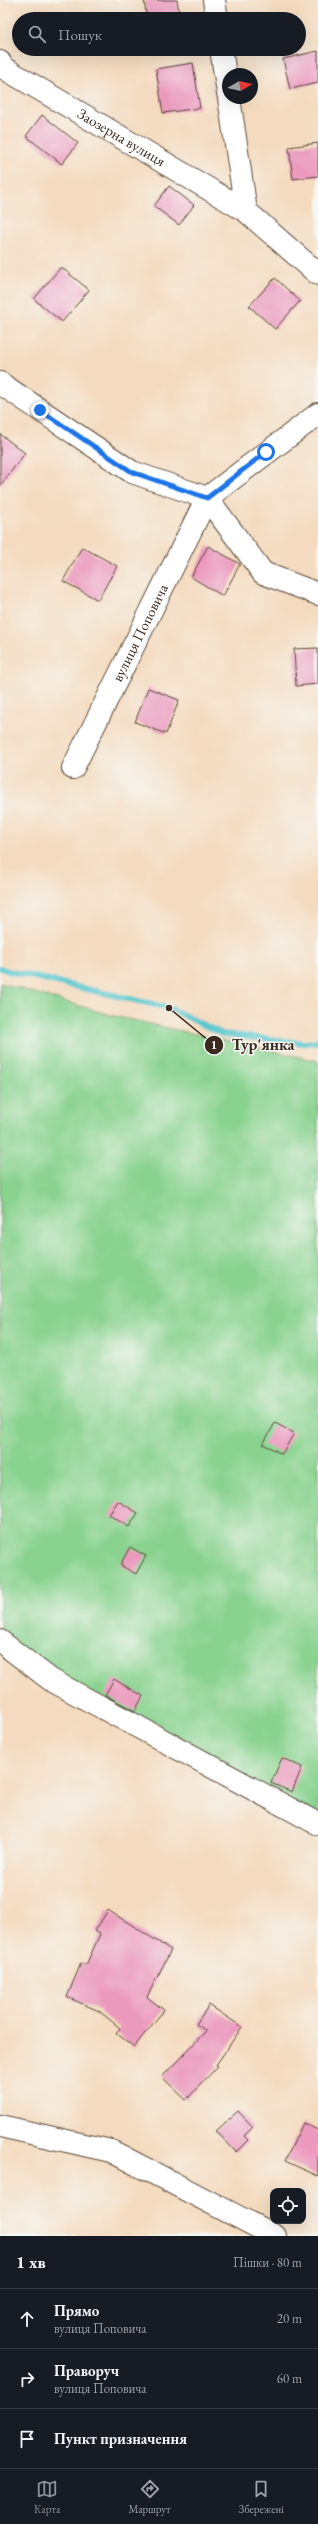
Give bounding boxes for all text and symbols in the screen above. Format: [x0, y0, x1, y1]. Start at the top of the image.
search box [12, 12, 306, 56]
icon: search [26, 23, 48, 45]
text: Пошук [58, 25, 102, 44]
north arrow [222, 68, 258, 104]
street label: Заозерна вулиця [74, 104, 169, 171]
route end [31, 401, 49, 419]
route start [257, 443, 275, 461]
street label: вулиця Поповича [107, 580, 172, 685]
callout: Тур'янка [204, 1031, 303, 1059]
text: Тур'янка [231, 1034, 296, 1055]
text: 1 [211, 1037, 217, 1053]
map controls [270, 2188, 306, 2224]
button: locate [270, 2188, 306, 2224]
text: 1 хв [16, 2251, 46, 2273]
text: Пішки · 80 m [233, 2254, 302, 2271]
text: Прямо [54, 2301, 99, 2320]
icon: ahead [16, 2308, 38, 2330]
text: 20 m [277, 2310, 302, 2327]
text: вулиця Поповича [54, 2320, 146, 2337]
text: Праворуч [54, 2361, 119, 2380]
icon: right [16, 2368, 38, 2390]
text: 60 m [277, 2370, 302, 2387]
text: вулиця Поповича [54, 2380, 146, 2397]
icon: arrive [16, 2428, 38, 2450]
text: Пункт призначення [54, 2429, 187, 2448]
tab: Карта [34, 2478, 60, 2516]
tab: Маршрут [128, 2478, 171, 2516]
tab: Збережені [239, 2478, 284, 2516]

